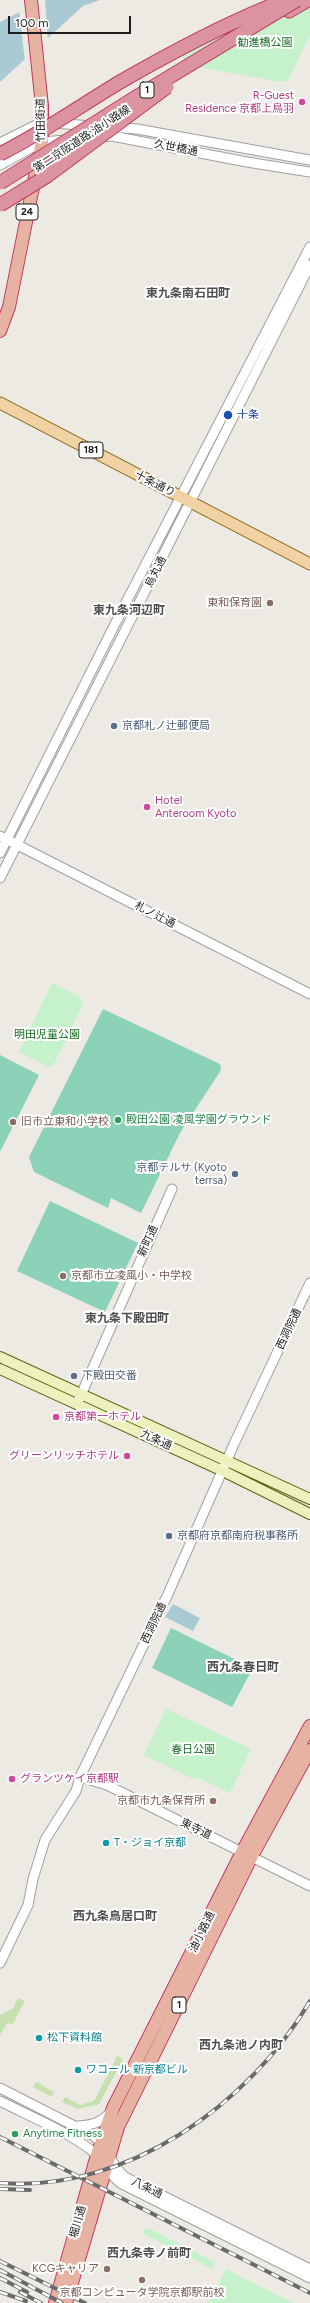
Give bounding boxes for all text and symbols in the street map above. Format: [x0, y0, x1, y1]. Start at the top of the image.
scale bar [10, 8, 133, 34]
text: 100 m [15, 16, 49, 30]
park label: 勧進橋公園 [238, 36, 292, 50]
road number: 1 [140, 82, 154, 98]
place label: R-Guest Residence 京都上鳥羽 [185, 89, 294, 115]
marker: R-Guest Residence 京都上鳥羽 [297, 97, 307, 107]
street label: 竹田街道 [34, 98, 48, 142]
street label: 第二京阪道路;油小路線 [31, 103, 133, 175]
street label: 久世橋通 [153, 137, 199, 159]
road number: 24 [16, 204, 38, 220]
district label: 東九条南石田町 [146, 286, 230, 300]
place label: 十条 [237, 408, 259, 422]
marker: 十条 [222, 409, 234, 421]
road number: 181 [79, 442, 103, 458]
street label: 十条通り [132, 468, 178, 500]
street label: 烏丸通 [143, 554, 169, 590]
place label: 東和保育園 [207, 596, 262, 610]
marker: 東和保育園 [265, 598, 275, 608]
district label: 東九条河辺町 [93, 603, 165, 617]
place label: 京都札ノ辻郵便局 [122, 719, 210, 733]
marker: 京都札ノ辻郵便局 [109, 721, 119, 731]
place label: Hotel Anteroom Kyoto [155, 794, 236, 820]
marker: Hotel Anteroom Kyoto [142, 802, 152, 812]
street label: 札ノ辻通 [132, 899, 178, 931]
park label: 明田児童公園 [14, 1028, 80, 1042]
place label: 殿田公園 凌風学園グラウンド [126, 1113, 272, 1127]
place label: 旧市立東和小学校 [21, 1115, 109, 1129]
marker: 殿田公園 凌風学園グラウンド [113, 1115, 123, 1125]
marker: 旧市立東和小学校 [8, 1117, 18, 1127]
place label: 京都テルサ (Kyoto terrsa) [136, 1161, 227, 1187]
marker: 京都テルサ (Kyoto terrsa) [230, 1169, 240, 1179]
street label: 新町通 [135, 1223, 161, 1259]
place label: 京都市立凌風小・中学校 [71, 1269, 192, 1283]
marker: 京都市立凌風小・中学校 [58, 1271, 68, 1281]
street label: 西洞院通 [274, 1306, 304, 1352]
district label: 東九条下殿田町 [85, 1311, 169, 1325]
place label: 下殿田交番 [82, 1369, 137, 1383]
marker: 下殿田交番 [69, 1371, 79, 1381]
place label: 京都第一ホテル [64, 1410, 141, 1424]
marker: 京都第一ホテル [51, 1412, 61, 1422]
street label: 九条通 [138, 1427, 174, 1453]
place label: グリーンリッチホテル [9, 1449, 119, 1463]
marker: グリーンリッチホテル [122, 1451, 132, 1461]
place label: 京都府京都南府税事務所 [177, 1529, 298, 1543]
marker: 京都府京都南府税事務所 [164, 1531, 174, 1541]
street label: 西洞院通 [139, 1600, 169, 1646]
district label: 西九条春日町 [207, 1660, 279, 1674]
park label: 春日公園 [171, 1743, 215, 1757]
place label: グランツケイ京都駅 [20, 1772, 119, 1786]
marker: グランツケイ京都駅 [7, 1774, 17, 1784]
place label: 京都市九条保育所 [117, 1794, 205, 1808]
marker: 京都市九条保育所 [208, 1796, 218, 1806]
street label: 東寺道 [178, 1816, 214, 1842]
place label: T・ジョイ京都 [114, 1836, 186, 1850]
marker: T・ジョイ京都 [101, 1838, 111, 1848]
district label: 西九条鳥居口町 [73, 1909, 157, 1923]
street label: 油小路通 [186, 1909, 218, 1955]
road number: 1 [172, 1997, 186, 2013]
place label: 松下資料館 [47, 2031, 102, 2045]
marker: 松下資料館 [34, 2033, 44, 2043]
district label: 西九条池ノ内町 [199, 2038, 283, 2052]
place label: ワコール 新京都ビル [86, 2063, 188, 2077]
marker: ワコール 新京都ビル [73, 2065, 83, 2075]
place label: Anytime Fitness [23, 2127, 102, 2141]
marker: Anytime Fitness [10, 2129, 20, 2139]
street label: 八条通 [129, 2175, 165, 2201]
street label: 堀川通 [67, 2204, 89, 2240]
district label: 西九条寺ノ前町 [107, 2246, 191, 2260]
place label: KCGキャリア [32, 2262, 99, 2276]
marker: KCGキャリア [102, 2264, 112, 2274]
marker: 京都コンピュータ学院京都駅前校 [137, 2275, 147, 2285]
place label: 京都コンピュータ学院京都駅前校 [60, 2286, 224, 2300]

